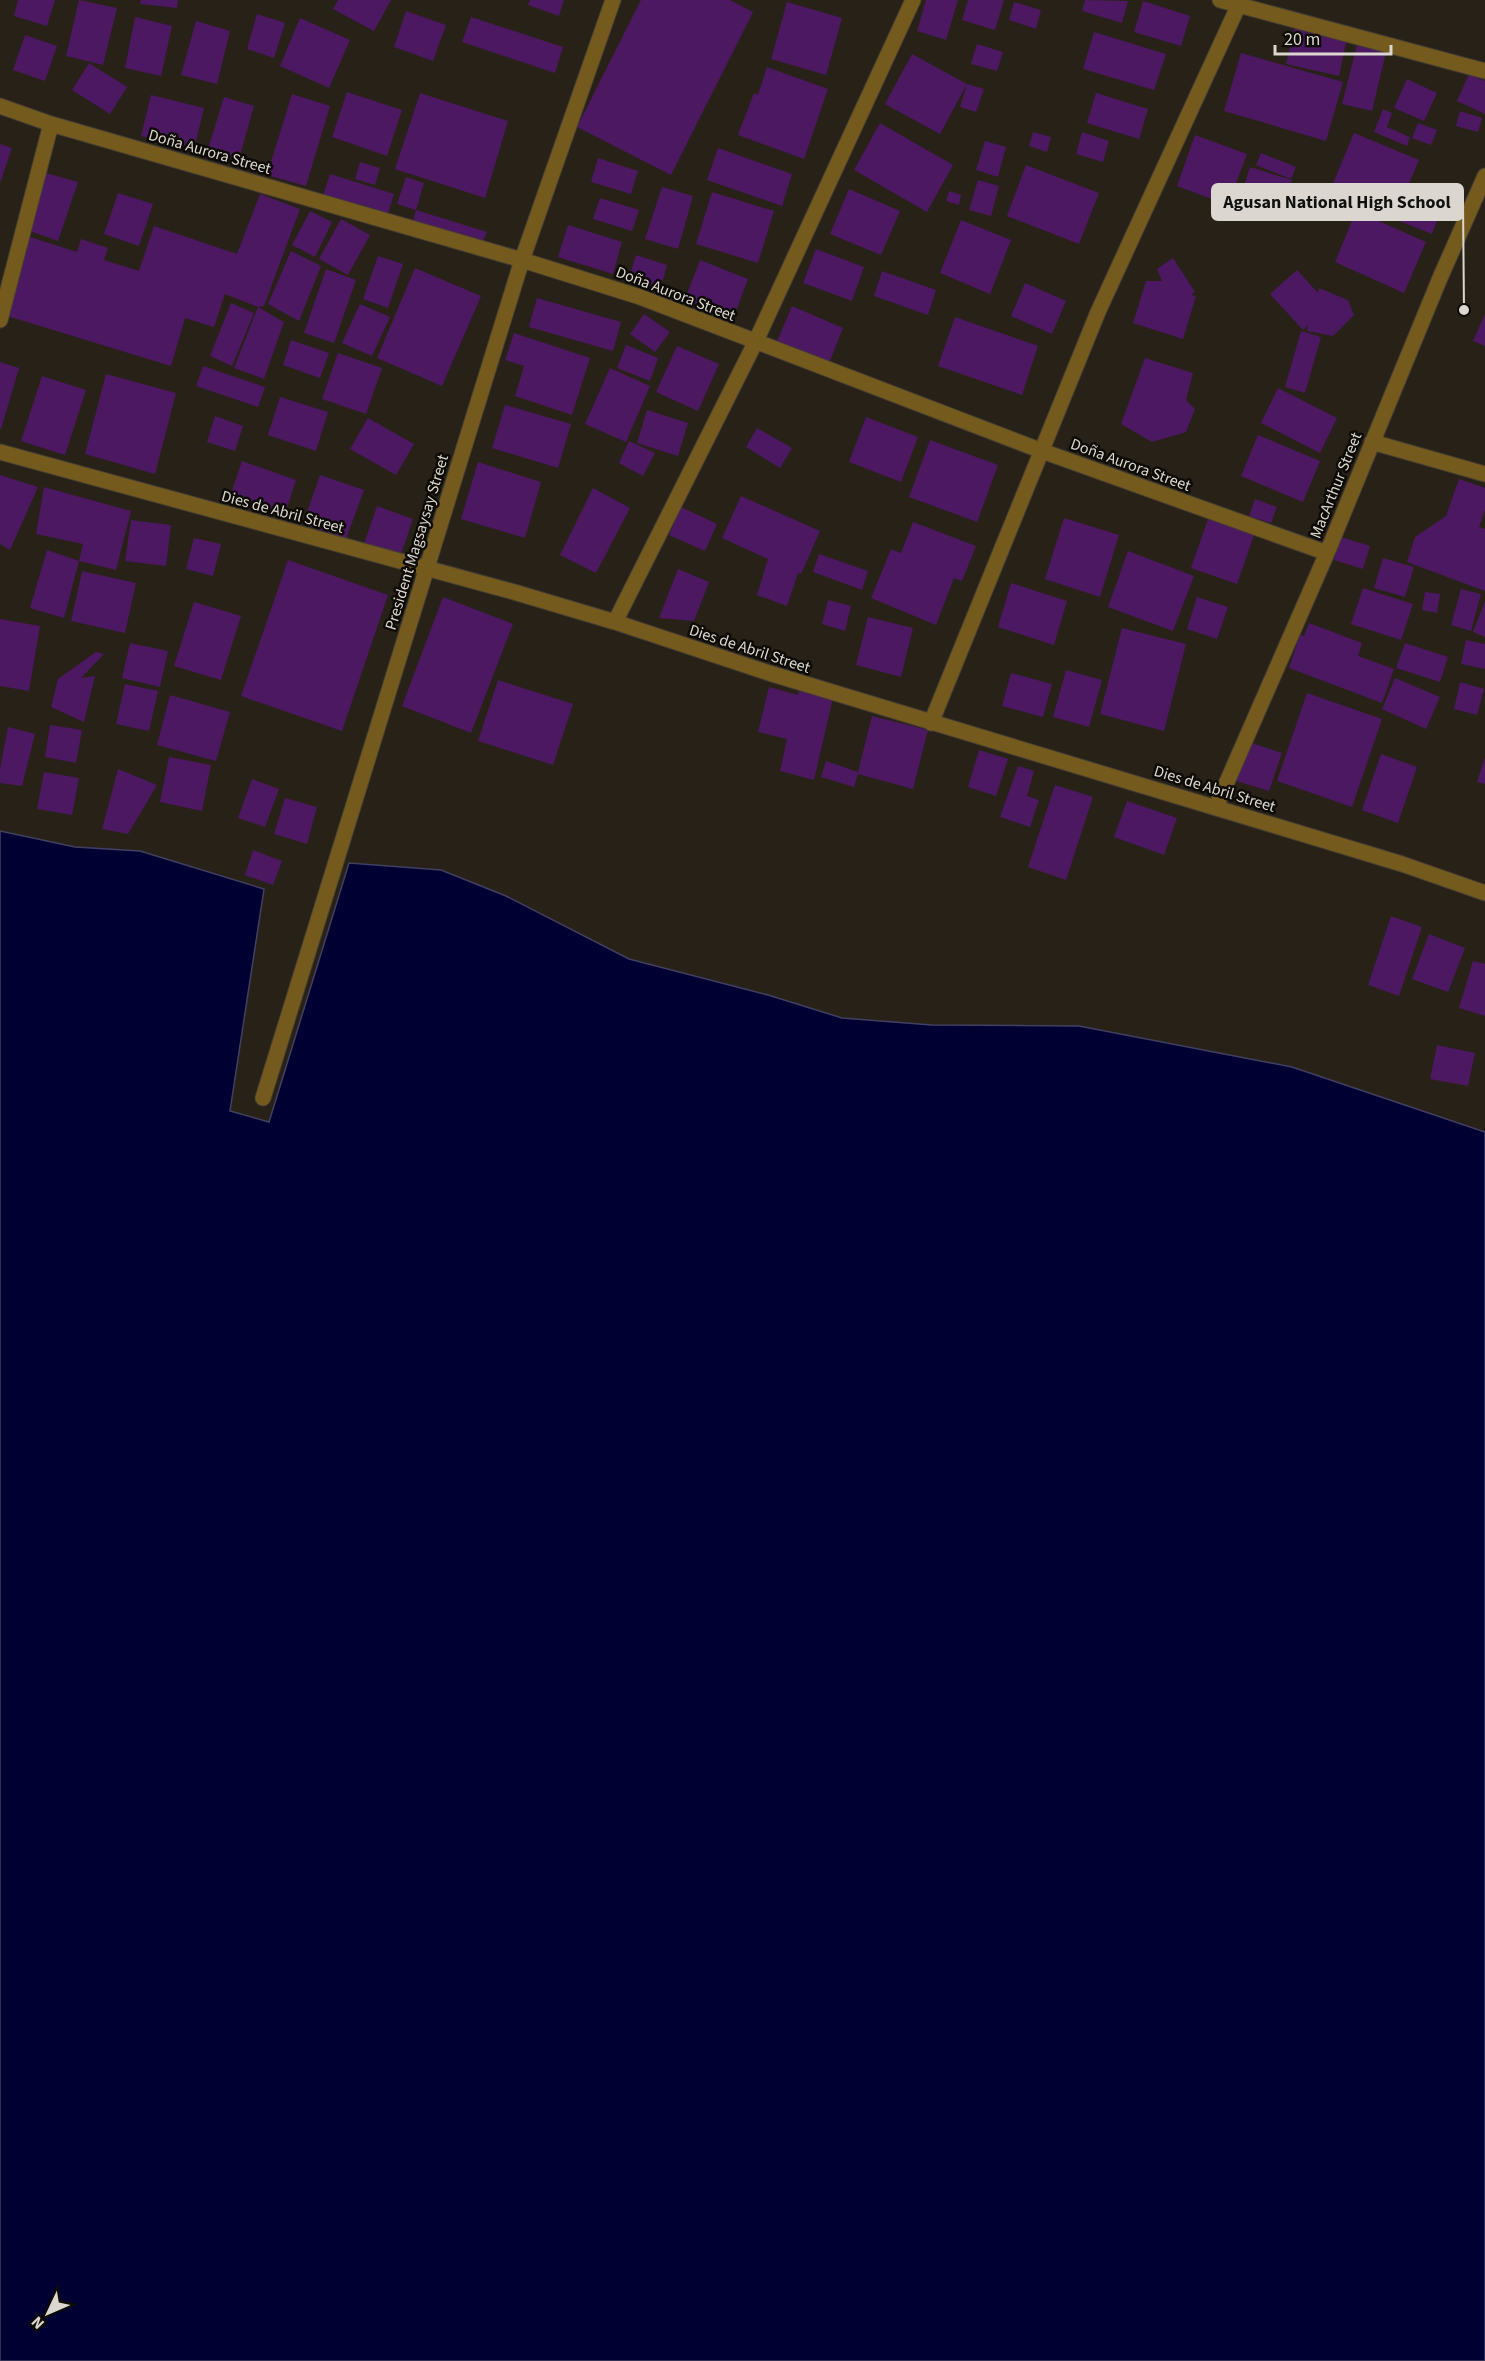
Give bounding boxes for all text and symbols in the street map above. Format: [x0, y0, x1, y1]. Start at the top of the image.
scale bar [1275, 18, 1390, 56]
text: 20 m [1284, 27, 1320, 52]
street label: Doña Aurora Street [146, 124, 274, 180]
callout: Agusan National High School [1212, 184, 1463, 220]
text: Agusan National High School [1222, 190, 1451, 215]
street label: Doña Aurora Street [613, 261, 739, 327]
street label: MacArthur Street [1305, 428, 1367, 542]
street label: Doña Aurora Street [1068, 433, 1194, 497]
street label: President Magsaysay Street [380, 451, 454, 633]
street label: Dies de Abril Street [219, 485, 347, 539]
street label: Dies de Abril Street [686, 619, 814, 679]
street label: Dies de Abril Street [1151, 760, 1279, 818]
north arrow [18, 2283, 78, 2343]
text: N [26, 2311, 50, 2334]

